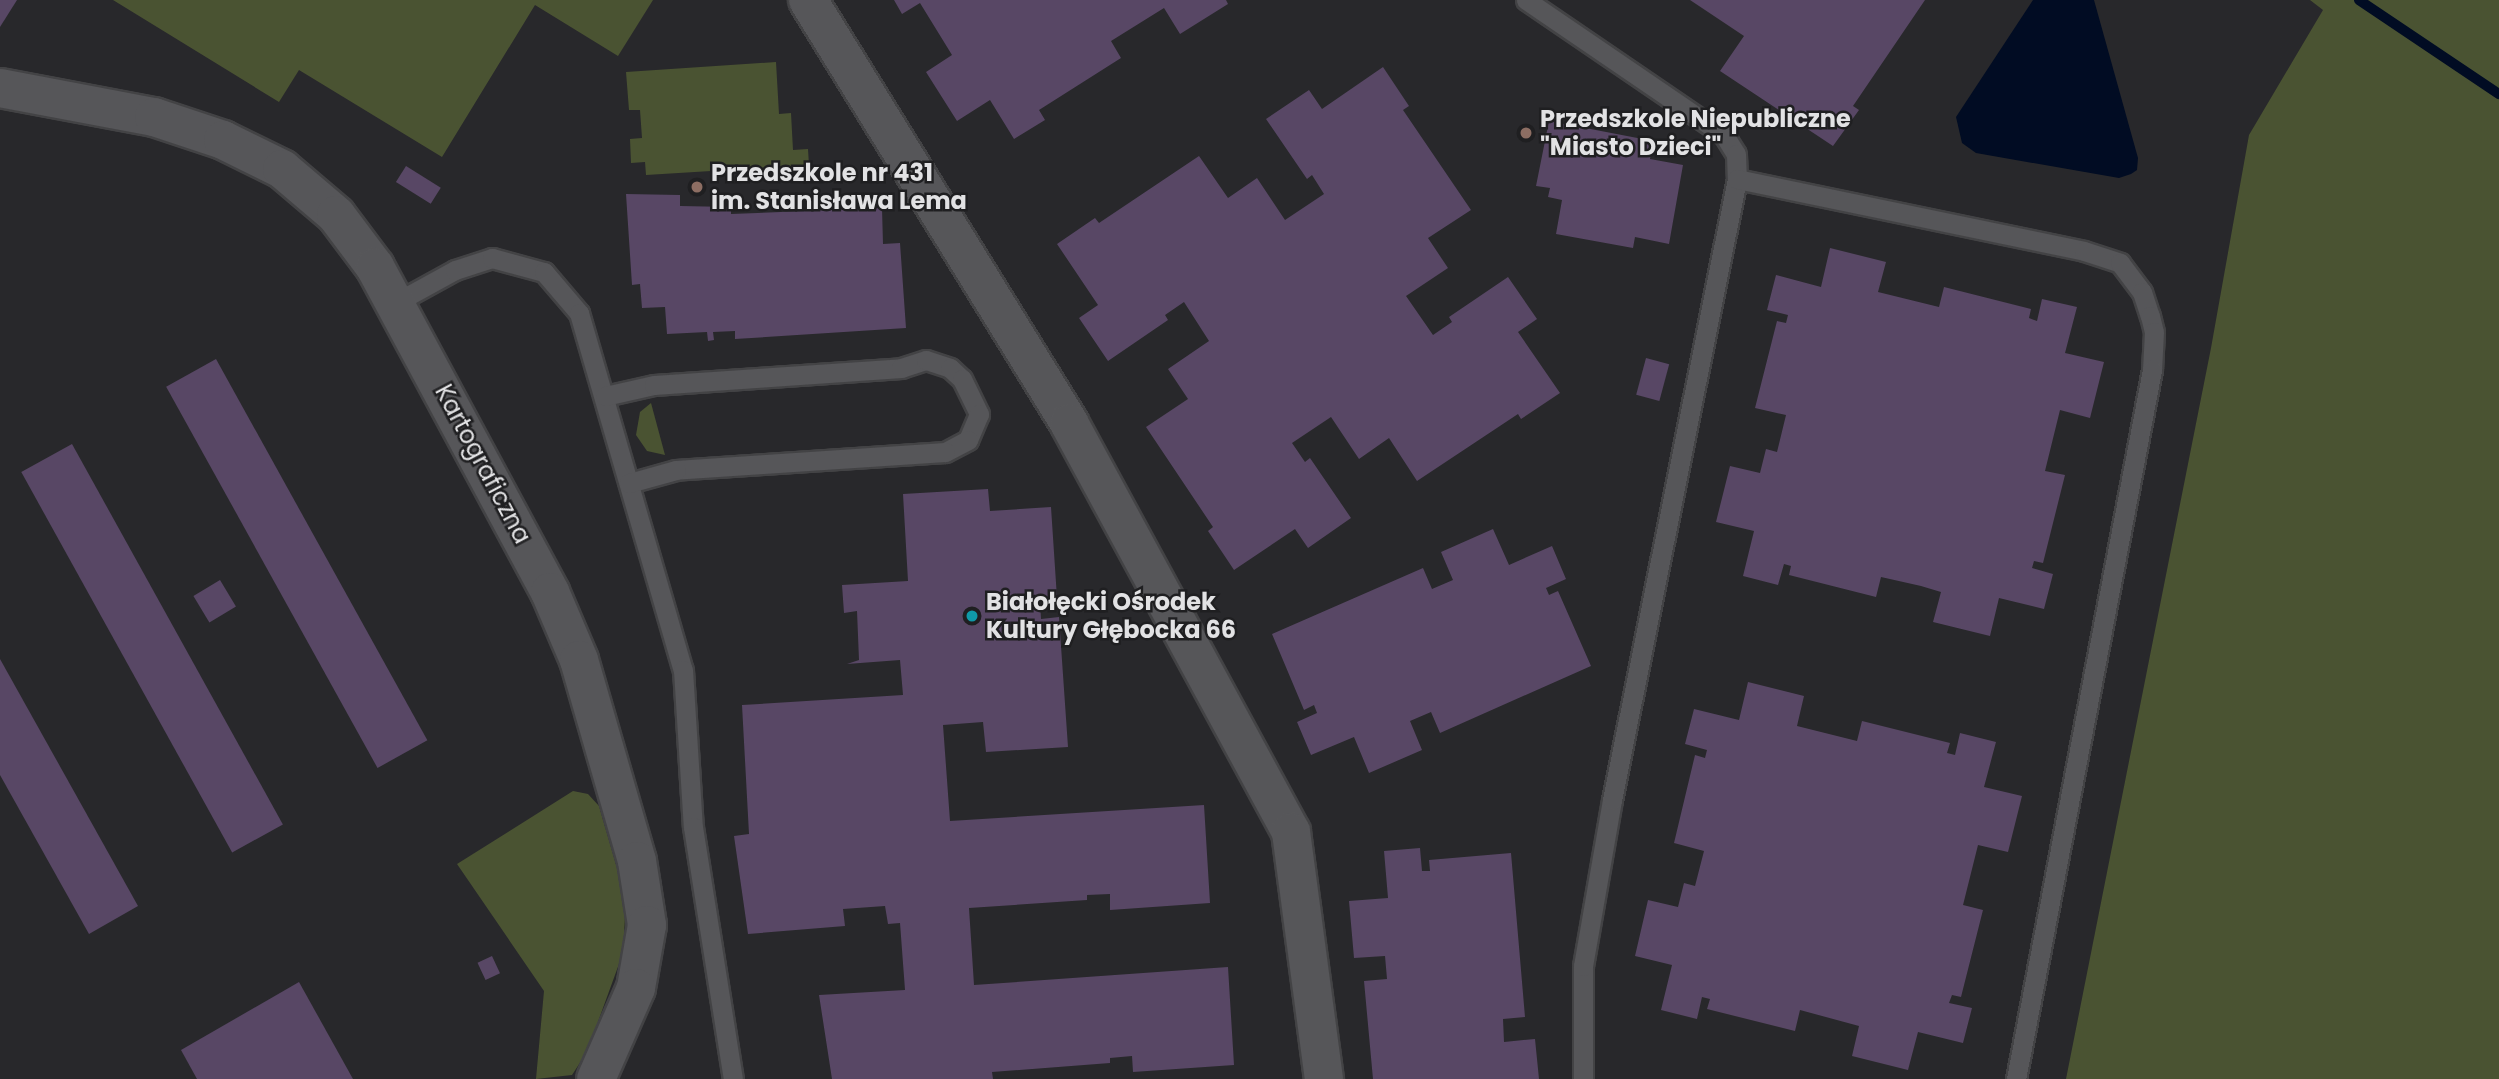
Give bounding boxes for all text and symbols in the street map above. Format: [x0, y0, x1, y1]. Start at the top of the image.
place label: Przedszkole Niepubliczne "Miasto Dzieci" [1540, 105, 1851, 161]
marker: Przedszkole Niepubliczne "Miasto Dzieci" [1518, 125, 1534, 141]
place label: Przedszkole nr 431 im. Stanisława Lema [711, 159, 967, 215]
marker: Przedszkole nr 431 im. Stanisława Lema [689, 179, 705, 195]
street label: Kartograficzna [429, 380, 537, 548]
place label: Białołęcki Ośrodek Kultury Głębocka 66 [986, 588, 1236, 644]
marker: Białołęcki Ośrodek Kultury Głębocka 66 [964, 608, 980, 624]

